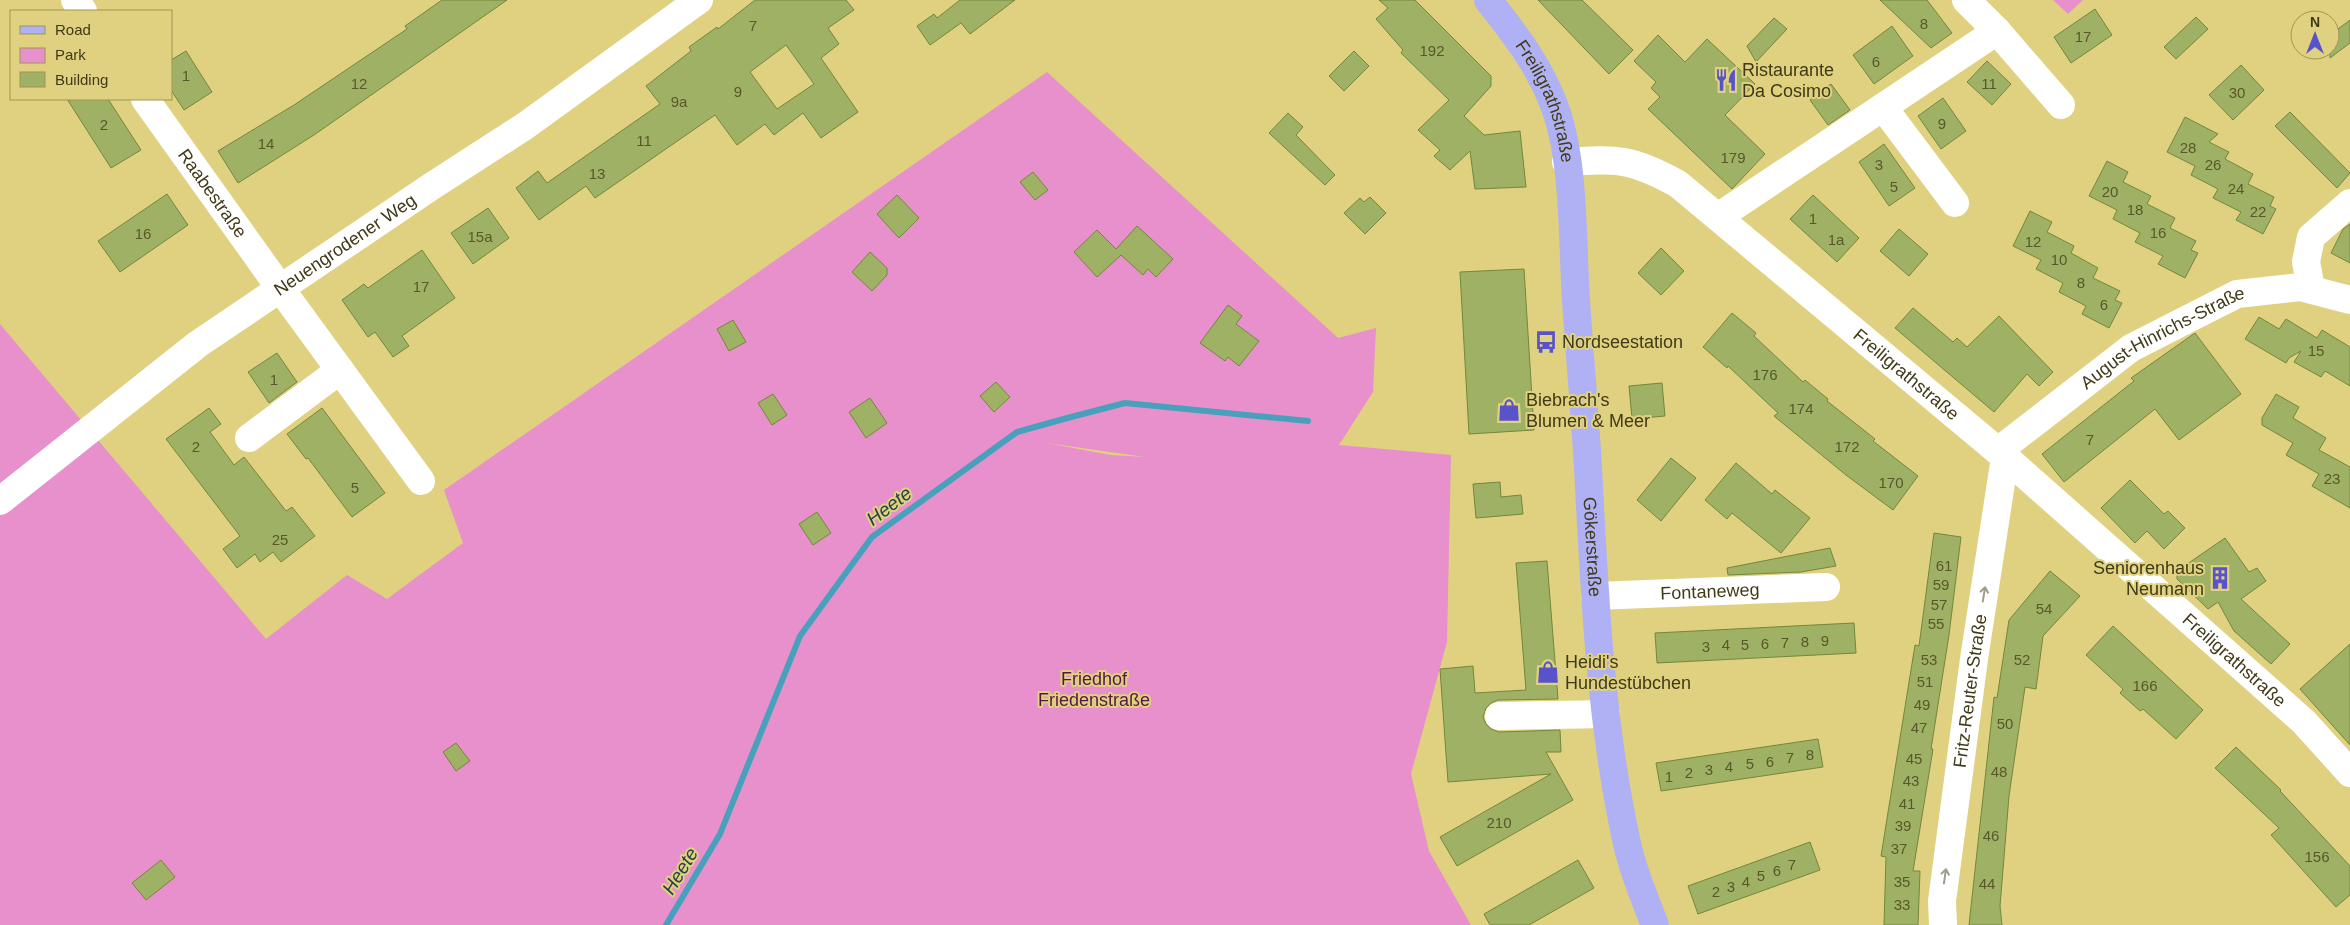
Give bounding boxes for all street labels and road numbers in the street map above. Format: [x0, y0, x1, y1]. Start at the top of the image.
street label: Freiligrathstraße [1511, 36, 1578, 164]
street label: Raabestraße [174, 145, 251, 242]
street label: Neuengrodener Weg [270, 190, 420, 300]
street label: August-Hinrichs-Straße [2077, 283, 2245, 393]
street label: Freiligrathstraße [1849, 325, 1963, 424]
street label: Gökerstraße [1580, 496, 1605, 598]
street label: Fontaneweg [1660, 580, 1760, 603]
street label: Freiligrathstraße [2179, 609, 2290, 711]
street label: Fritz-Reuter-Straße [1950, 613, 1991, 769]

